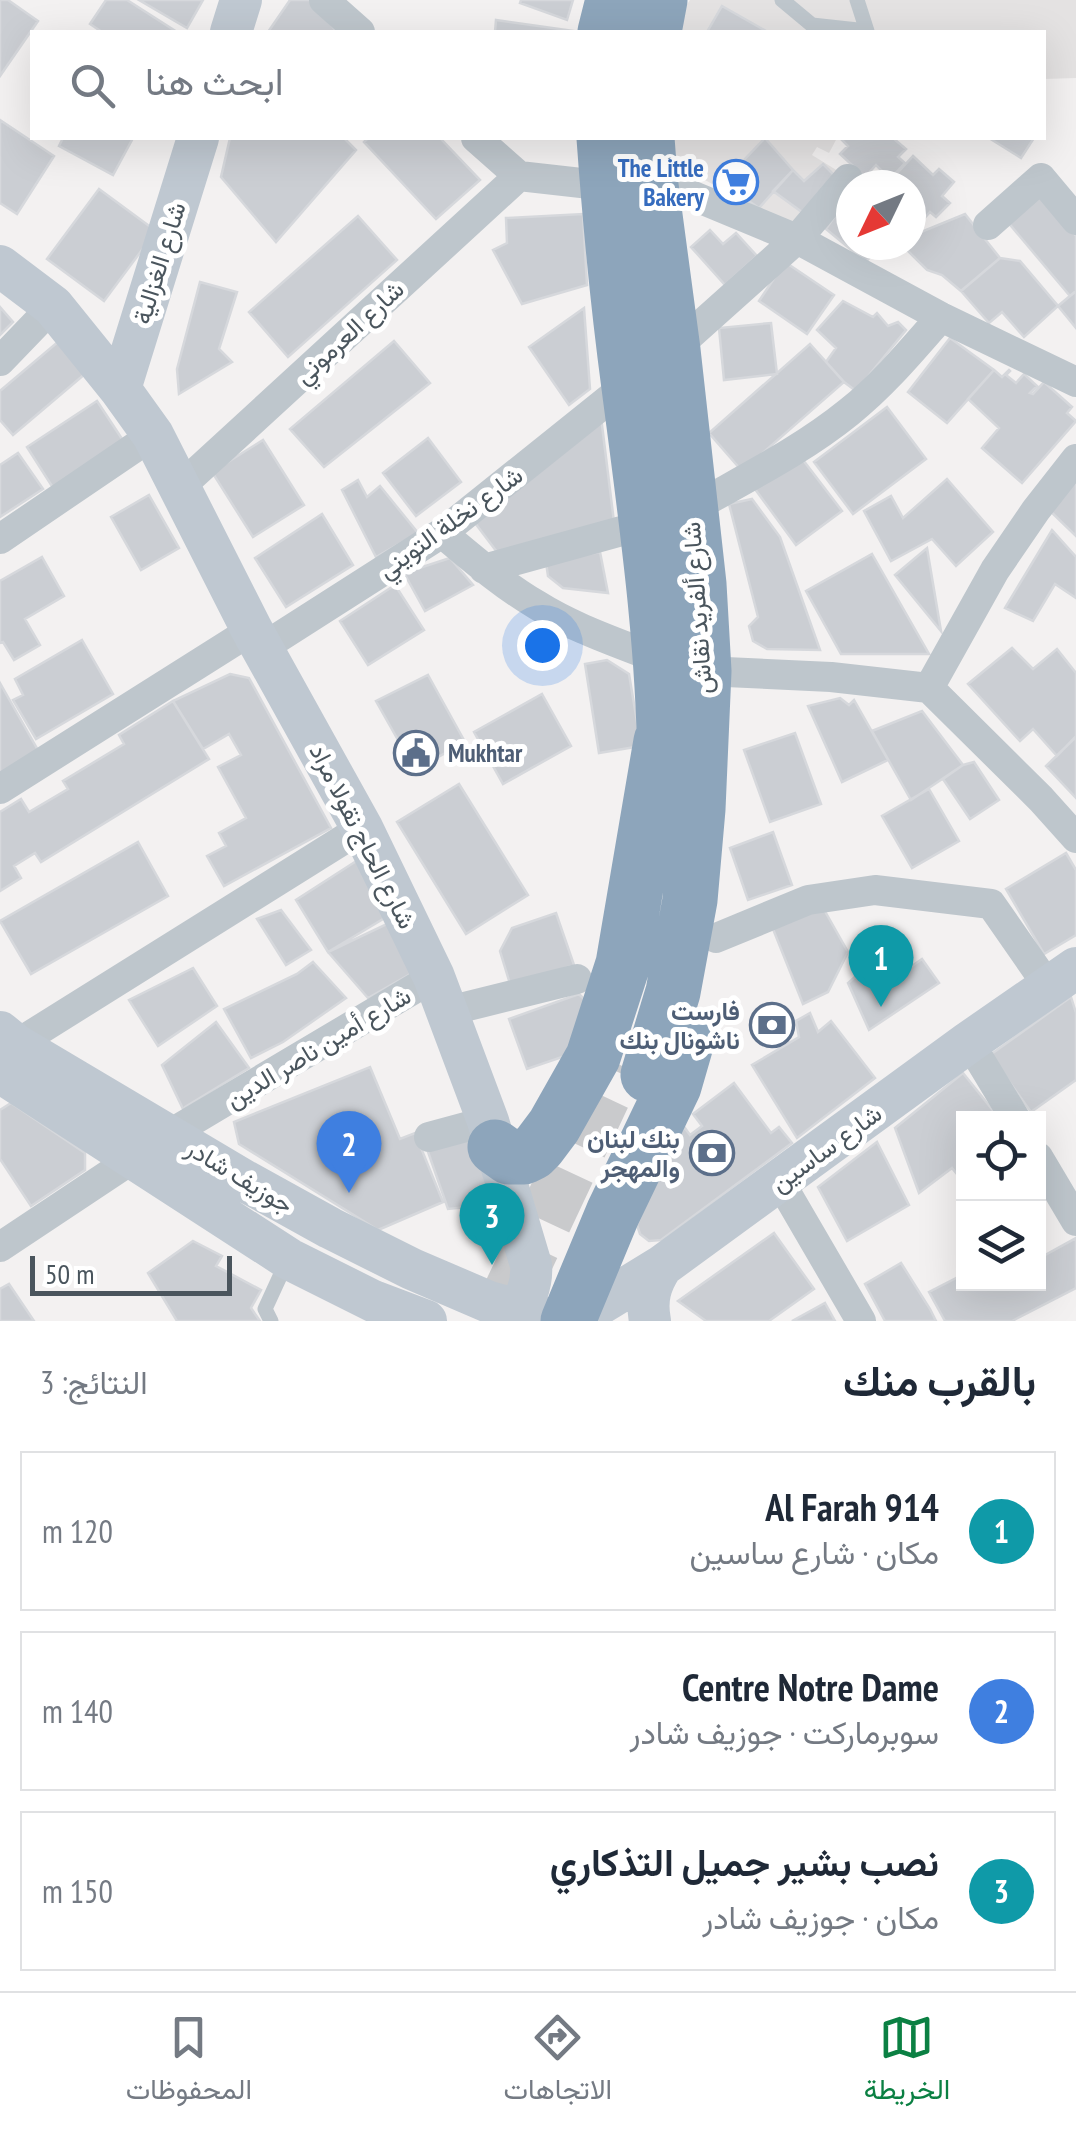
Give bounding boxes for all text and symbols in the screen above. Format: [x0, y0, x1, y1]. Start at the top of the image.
search box [30, 30, 1046, 140]
text: ابحث هنا [145, 56, 283, 105]
icon: search [65, 58, 120, 113]
place label: The Little Bakery [618, 152, 705, 213]
supermarket icon: The Little Bakery [713, 159, 759, 205]
north arrow [836, 170, 926, 260]
street label: شارع الغزالية [125, 198, 194, 328]
street label: شارع العرموني [287, 273, 414, 395]
street label: شارع نخلة التويني [371, 459, 532, 589]
street label: شارع ألفريد نقاش [675, 521, 720, 695]
your location [517, 620, 568, 671]
public building icon: Mukhtar [393, 730, 439, 776]
place label: Mukhtar [448, 737, 523, 769]
street label: شارع الحاج نقولا مراد [302, 738, 423, 934]
pin: 1 [848, 924, 914, 1007]
street label: شارع أمين ناصر الدين [220, 979, 417, 1116]
place label: فارست ناشونال بنك [620, 995, 740, 1056]
bank icon: فارست ناشونال بنك [749, 1002, 795, 1048]
street label: شارع ساسين [764, 1097, 888, 1200]
pin: 2 [316, 1110, 382, 1193]
map controls [956, 1111, 1046, 1291]
button: locate [956, 1111, 1046, 1201]
place label: بنك لبنان والمهجر [587, 1123, 680, 1184]
bank icon: بنك لبنان والمهجر [689, 1130, 735, 1176]
street label: جوزيف شادر [180, 1131, 299, 1220]
pin: 3 [460, 1182, 524, 1265]
button: layers [956, 1201, 1046, 1291]
scale bar [30, 1251, 232, 1296]
text: 50 m [45, 1255, 94, 1292]
text: بالقرب منك [843, 1353, 1036, 1408]
text: النتائج: 3 [40, 1361, 148, 1403]
text: Al Farah 914 [765, 1482, 939, 1531]
text: 120 m [42, 1510, 113, 1552]
text: 1 [994, 1510, 1009, 1552]
text: مكان · شارع ساسين [689, 1531, 939, 1573]
text: Centre Notre Dame [682, 1662, 939, 1711]
text: 140 m [42, 1690, 113, 1732]
text: 2 [994, 1690, 1009, 1732]
text: سوبرماركت · جوزيف شادر [630, 1711, 939, 1753]
text: نصب بشير جميل التذكاري [550, 1837, 939, 1886]
text: 150 m [42, 1870, 113, 1912]
text: 3 [994, 1870, 1009, 1912]
text: مكان · جوزيف شادر [702, 1896, 939, 1938]
tab: المحفوظات [126, 2010, 252, 2114]
tab: الاتجاهات [503, 2010, 612, 2114]
tab: الخريطة [864, 2010, 950, 2114]

